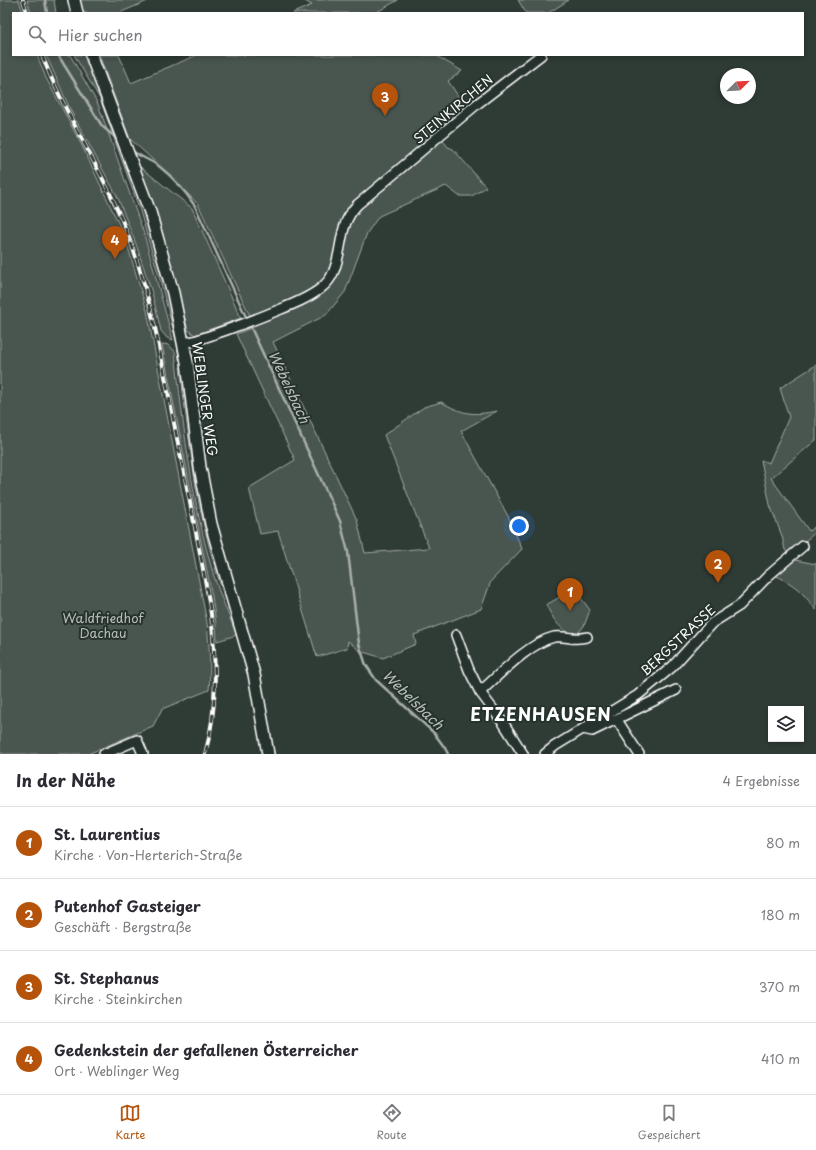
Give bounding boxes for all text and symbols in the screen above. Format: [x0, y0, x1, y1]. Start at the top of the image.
search box [12, 12, 804, 56]
icon: search [26, 23, 48, 45]
text: Hier suchen [58, 23, 143, 46]
north arrow [720, 68, 756, 104]
street label: STEINKIRCHEN [409, 70, 497, 148]
pin: 3 [372, 83, 398, 116]
pin: 4 [102, 226, 128, 259]
street label: WEBLINGER WEG [188, 341, 223, 457]
water label: Webelsbach [264, 347, 316, 427]
your location [509, 516, 529, 536]
pin: 2 [705, 550, 731, 583]
pin: 1 [557, 578, 583, 611]
street label: BERGSTRASSE [636, 600, 719, 680]
park label: Waldfriedhof Dachau [63, 608, 144, 642]
water label: Webelsbach [378, 665, 449, 735]
district label: ETZENHAUSEN [470, 701, 612, 727]
map controls [768, 706, 804, 742]
button: layers [768, 706, 804, 742]
text: In der Nähe [16, 767, 115, 793]
text: 4 Ergebnisse [723, 771, 800, 790]
text: St. Laurentius [54, 822, 160, 845]
text: 1 [26, 833, 32, 852]
text: 80 m [766, 833, 800, 852]
text: Kirche · Von-Herterich-Straße [54, 845, 242, 864]
text: Putenhof Gasteiger [54, 894, 201, 917]
text: 2 [24, 905, 34, 924]
text: 180 m [761, 905, 800, 924]
text: Geschäft · Bergstraße [54, 917, 191, 936]
text: St. Stephanus [54, 966, 159, 989]
text: 3 [25, 977, 33, 996]
text: 370 m [759, 977, 800, 996]
text: Kirche · Steinkirchen [54, 989, 183, 1008]
text: Gedenkstein der gefallenen Österreicher [54, 1038, 358, 1061]
text: 4 [25, 1049, 33, 1068]
text: 410 m [761, 1049, 800, 1068]
text: Ort · Weblinger Weg [54, 1061, 179, 1080]
tab: Karte [116, 1102, 145, 1143]
tab: Route [377, 1102, 407, 1143]
tab: Gespeichert [638, 1102, 700, 1143]

